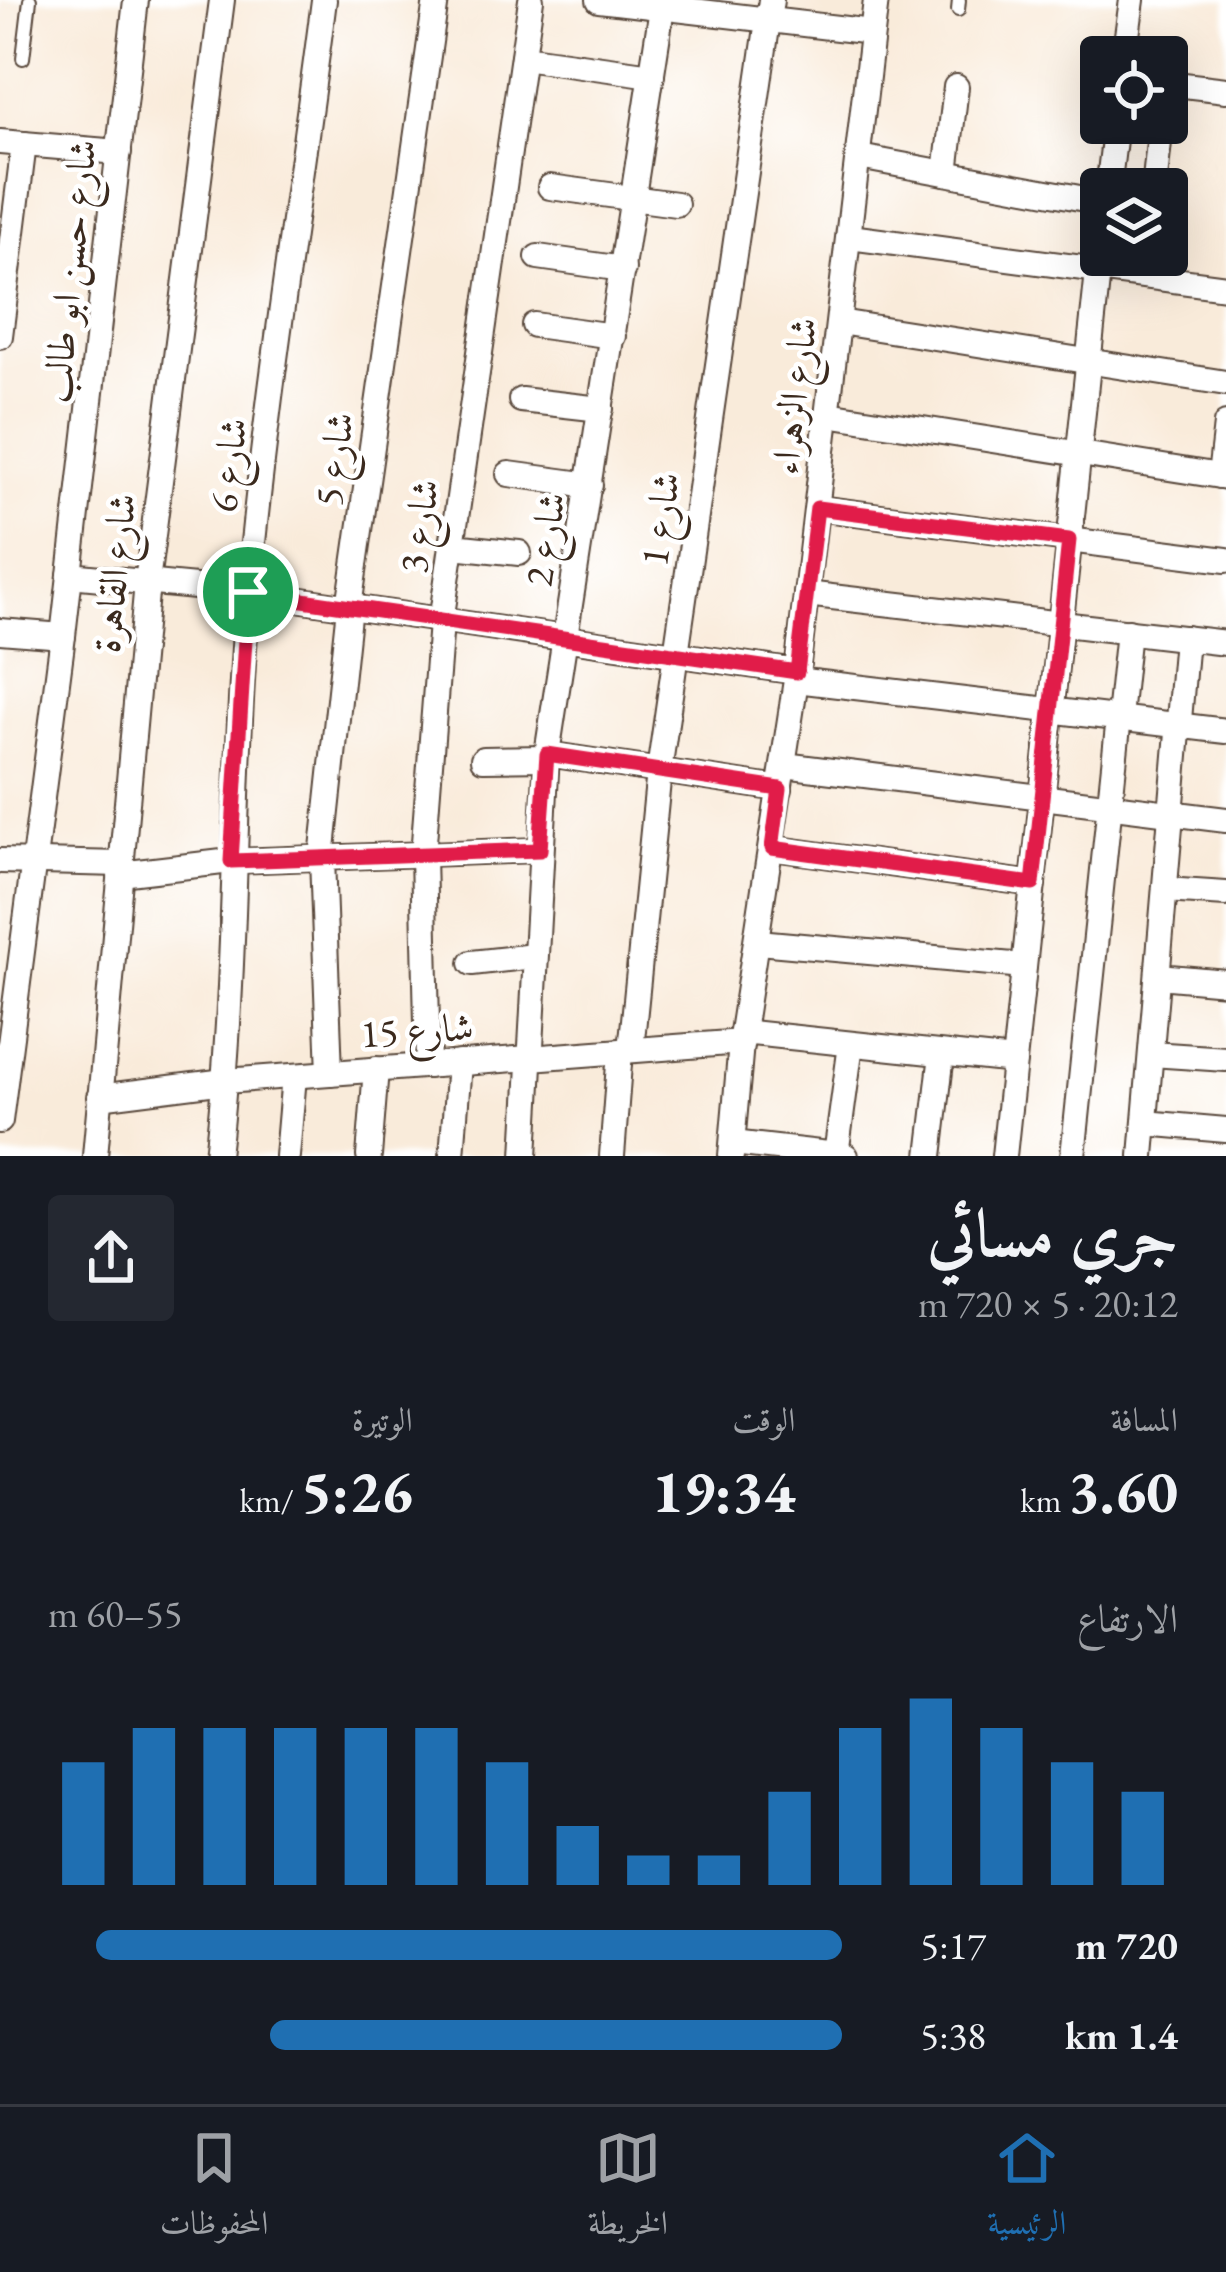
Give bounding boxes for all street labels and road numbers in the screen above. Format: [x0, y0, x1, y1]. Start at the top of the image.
street label: شارع حسن ابو طالب [30, 137, 115, 406]
street label: شارع الزهراء [759, 314, 836, 478]
street label: شارع 5 [302, 409, 373, 510]
street label: شارع 6 [197, 415, 266, 516]
street label: شارع 1 [628, 469, 699, 570]
street label: شارع 3 [387, 476, 458, 577]
street label: شارع 2 [512, 488, 584, 591]
street label: شارع القاهرة [80, 491, 155, 656]
street label: شارع 15 [359, 1001, 476, 1066]

